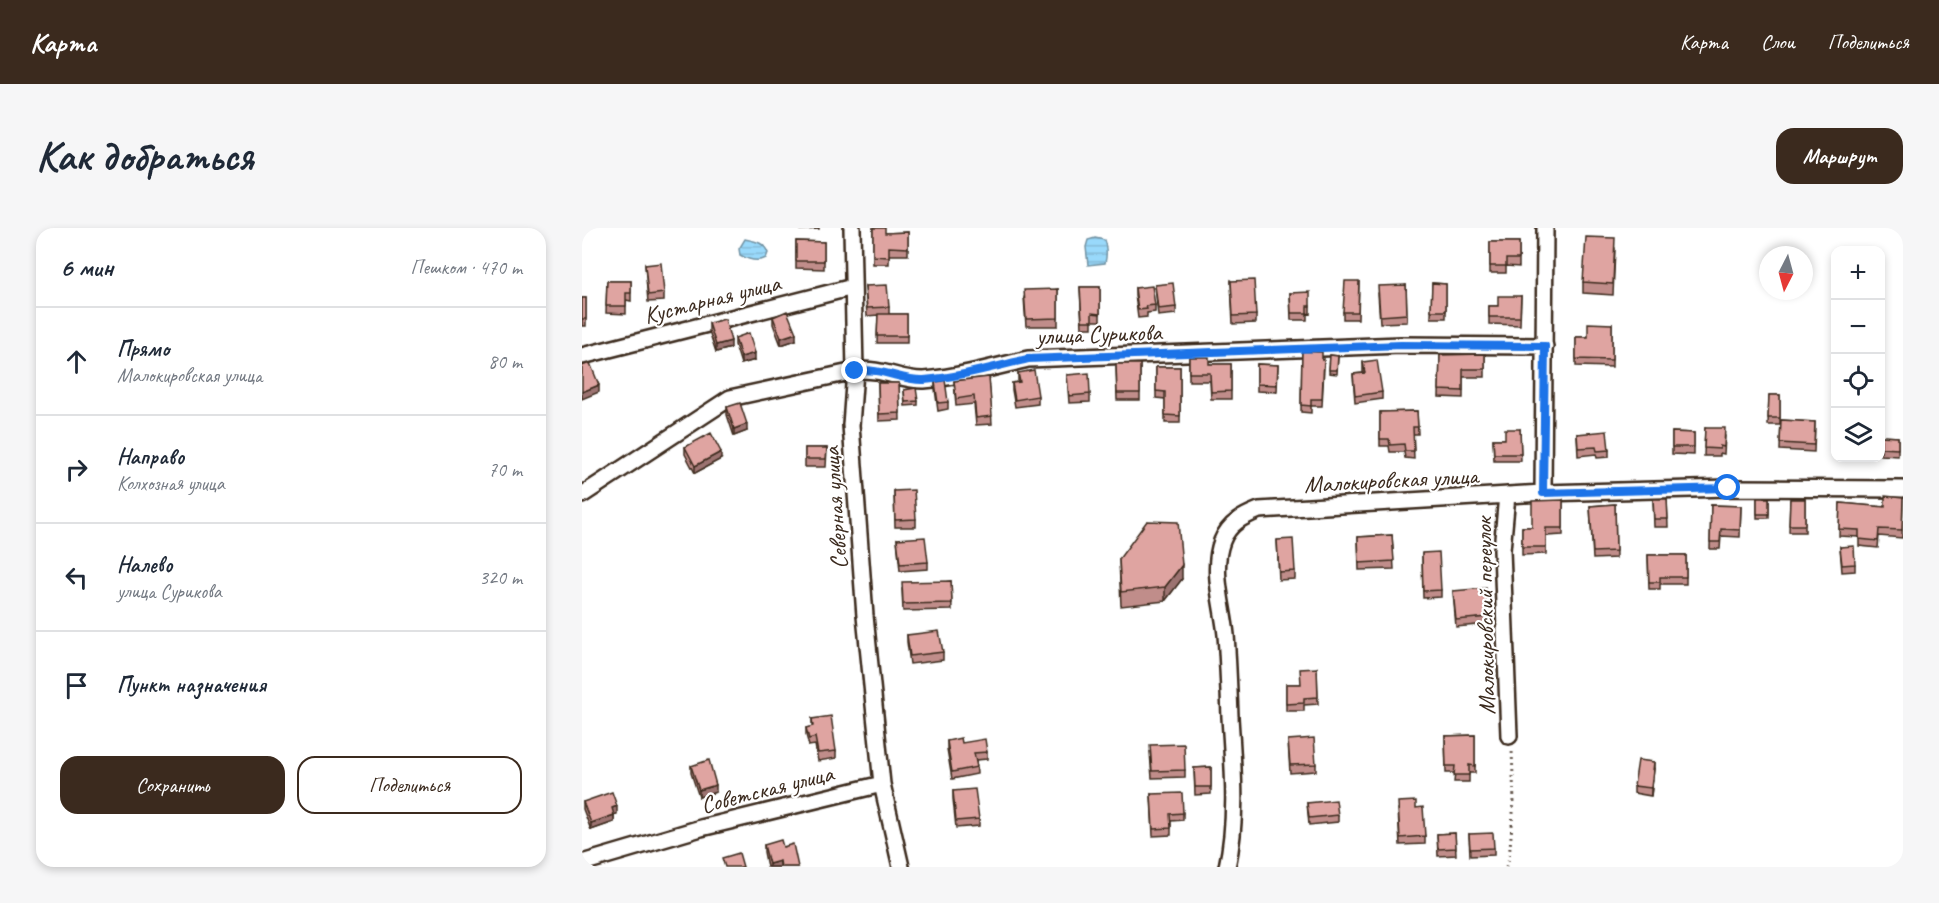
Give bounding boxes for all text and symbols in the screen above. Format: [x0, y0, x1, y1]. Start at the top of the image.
text: Карта [30, 25, 97, 60]
text: Карта [1680, 29, 1728, 55]
text: Слои [1761, 29, 1795, 55]
text: Поделиться [1828, 29, 1909, 55]
button: Маршрут [1776, 128, 1903, 184]
text: Как добраться [36, 130, 253, 183]
north arrow [1759, 246, 1813, 300]
map controls [1831, 246, 1885, 462]
button: + [1831, 246, 1885, 300]
text: 6 мин [60, 251, 113, 284]
text: Пешком · 470 m [410, 255, 522, 280]
street label: Кустарная улица [641, 267, 785, 330]
button: − [1831, 300, 1885, 354]
street label: улица Сурикова [1034, 317, 1164, 351]
text: Прямо [117, 335, 169, 363]
icon: ahead [60, 345, 93, 378]
text: 80 m [488, 349, 522, 374]
button: locate [1831, 354, 1885, 408]
route end [841, 357, 867, 383]
text: Малокировская улица [117, 363, 262, 388]
button: layers [1831, 408, 1885, 462]
text: Направо [117, 443, 184, 471]
street label: Северная улица [816, 444, 854, 570]
icon: right [60, 453, 93, 486]
text: 70 m [488, 457, 522, 482]
street label: Малокировская улица [1303, 460, 1481, 500]
text: Колхозная улица [117, 471, 224, 496]
route start [1714, 474, 1740, 500]
street label: Малокировский переулок [1468, 515, 1502, 715]
text: Налево [117, 551, 173, 579]
icon: left [60, 561, 93, 594]
text: 320 m [479, 565, 522, 590]
text: улица Сурикова [117, 579, 222, 604]
icon: arrive [60, 669, 93, 702]
text: Пункт назначения [117, 671, 266, 699]
button: Сохранить [60, 756, 285, 814]
button: Поделиться [297, 756, 522, 814]
street label: Советская улица [698, 758, 838, 820]

